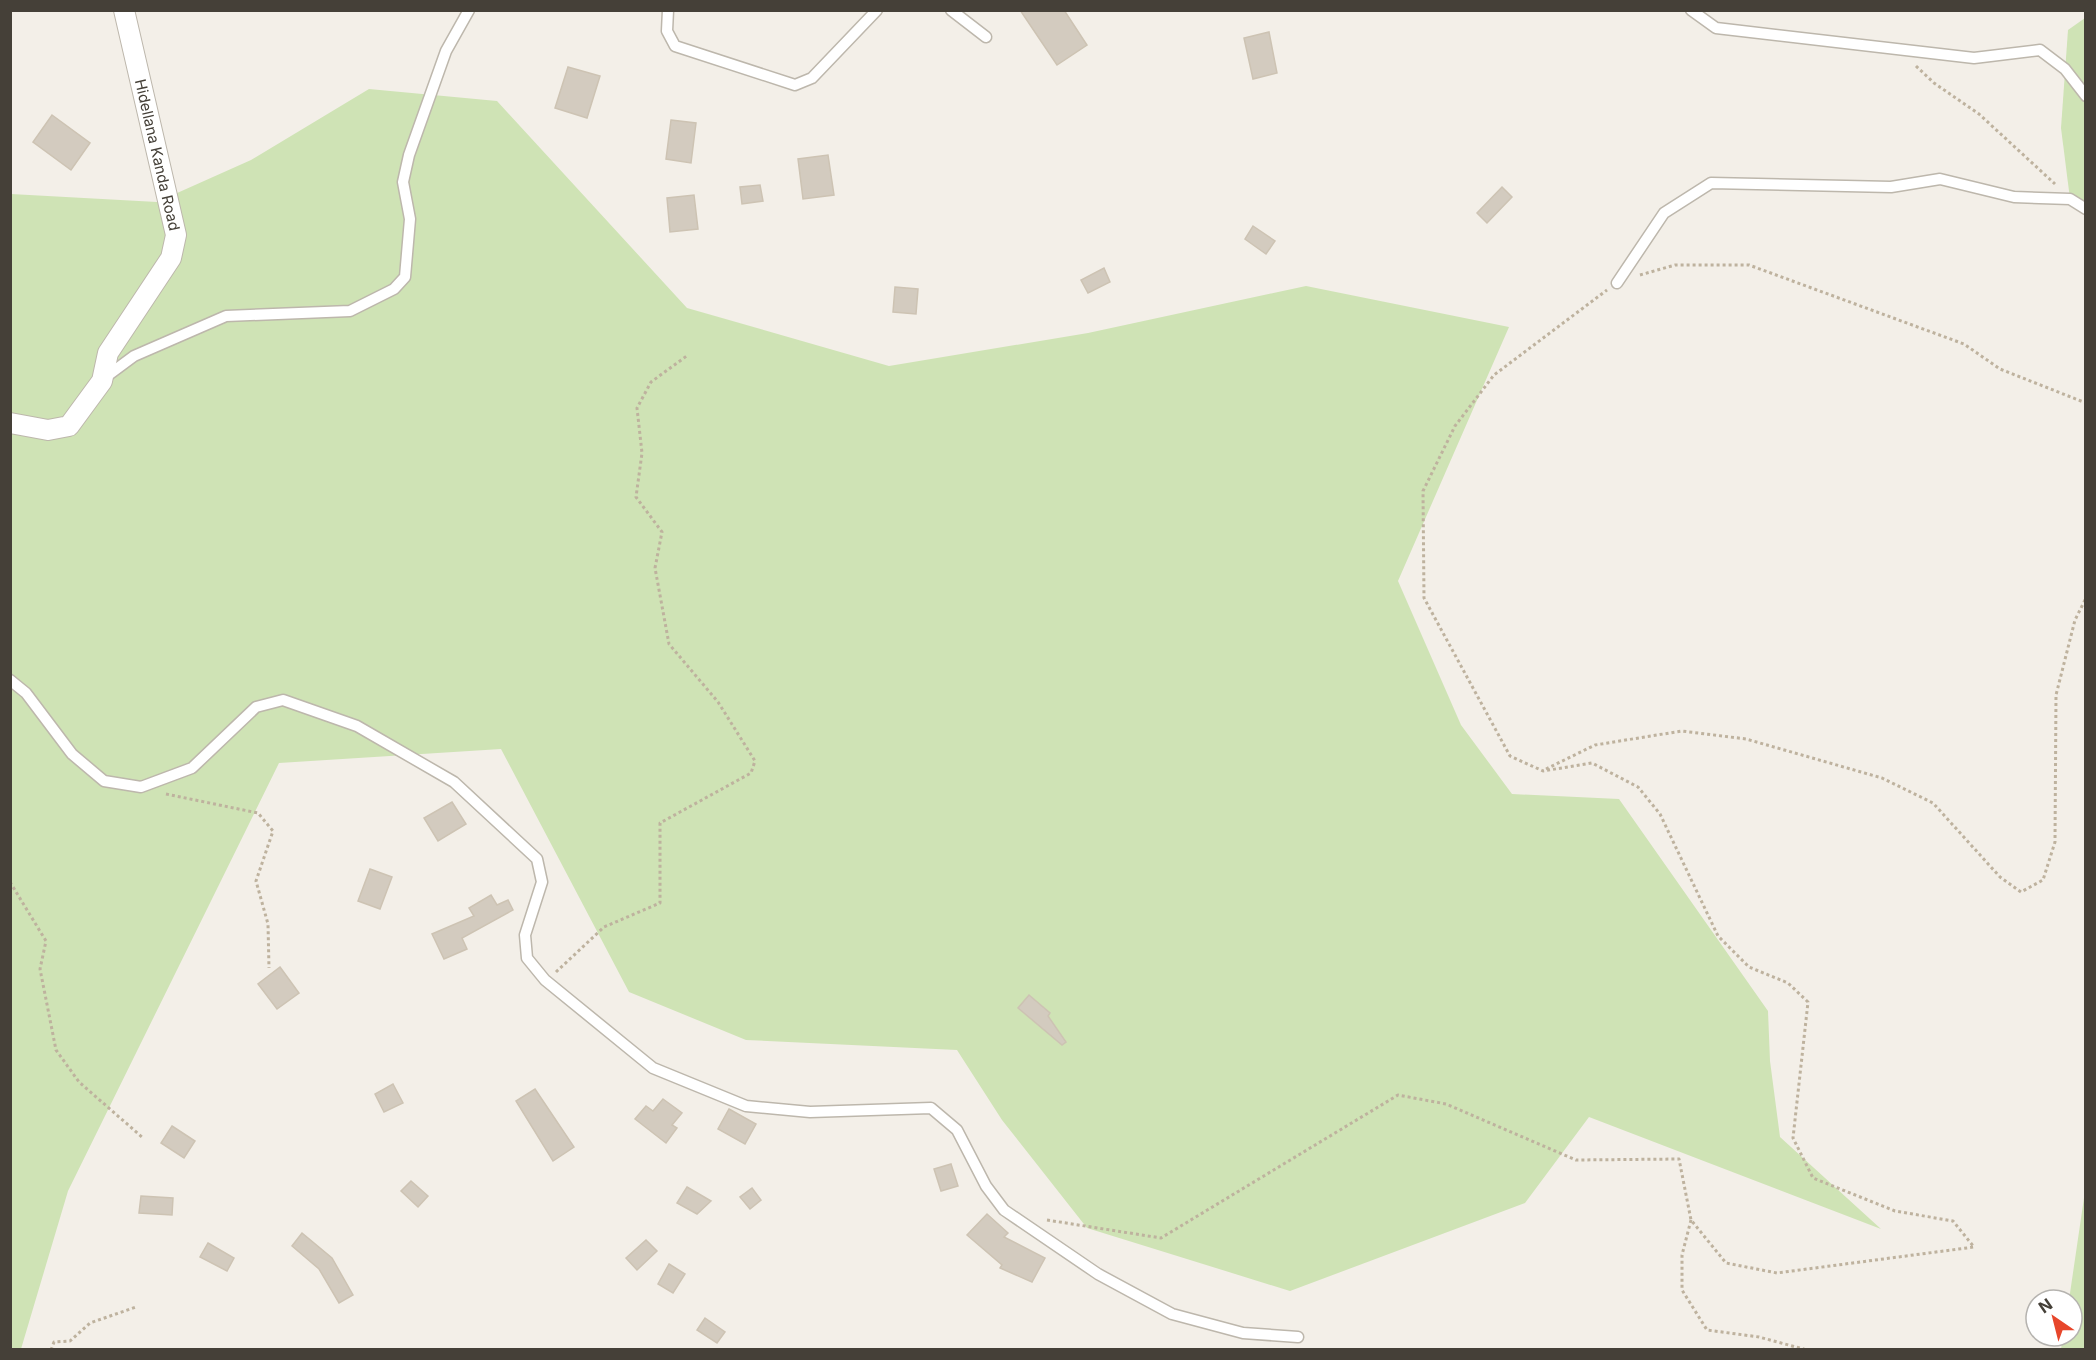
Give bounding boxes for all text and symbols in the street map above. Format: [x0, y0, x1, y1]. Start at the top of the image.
street label: Hidellana Kanda Road [131, 77, 184, 233]
north arrow [2024, 1288, 2084, 1348]
text: N [2035, 1294, 2056, 1317]

